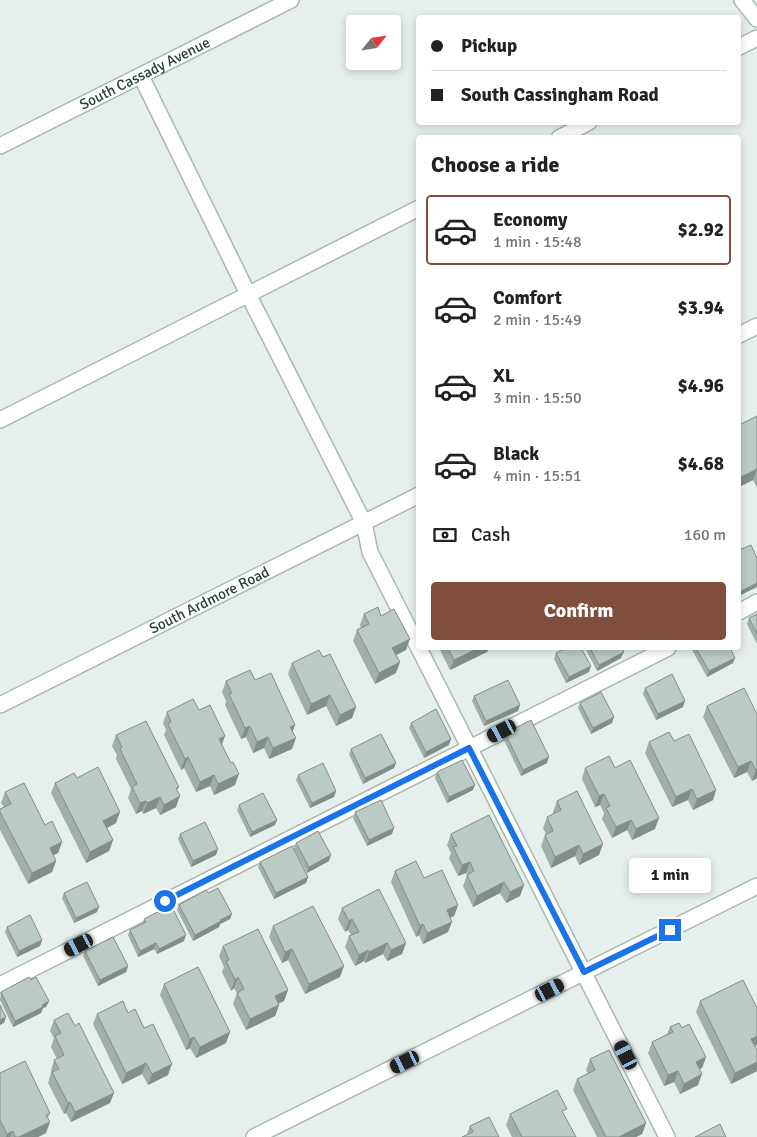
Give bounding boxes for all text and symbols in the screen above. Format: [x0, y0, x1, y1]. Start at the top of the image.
north arrow [346, 15, 401, 70]
map controls [346, 15, 401, 70]
street label: South Cassady Avenue [77, 33, 213, 114]
text: Pickup [461, 34, 517, 58]
text: South Cassingham Road [461, 83, 659, 107]
text: Choose a ride [431, 151, 559, 178]
icon: car [433, 208, 478, 253]
text: Economy [493, 208, 567, 232]
text: $2.92 [678, 218, 724, 242]
text: 1 min · 15:48 [493, 232, 582, 252]
icon: car [433, 286, 478, 331]
text: Comfort [493, 286, 562, 310]
text: $3.94 [678, 296, 724, 320]
text: 2 min · 15:49 [493, 310, 582, 330]
icon: car [433, 364, 478, 409]
text: XL [493, 364, 515, 388]
text: $4.96 [678, 374, 724, 398]
text: 3 min · 15:50 [493, 388, 582, 408]
icon: car [433, 442, 478, 487]
text: Black [493, 442, 539, 466]
text: $4.68 [678, 452, 724, 476]
text: 4 min · 15:51 [493, 466, 582, 486]
icon: cash [431, 521, 459, 549]
text: Cash [471, 523, 511, 547]
text: 160 m [684, 525, 726, 545]
street label: South Ardmore Road [146, 563, 272, 638]
button: Confirm [431, 582, 726, 640]
car [485, 718, 518, 744]
callout: 1 min [629, 858, 711, 892]
text: 1 min [651, 865, 689, 885]
route start [154, 890, 176, 912]
route end [659, 919, 681, 941]
car [62, 932, 95, 958]
car [533, 977, 566, 1003]
car [612, 1038, 639, 1072]
car [388, 1049, 421, 1075]

